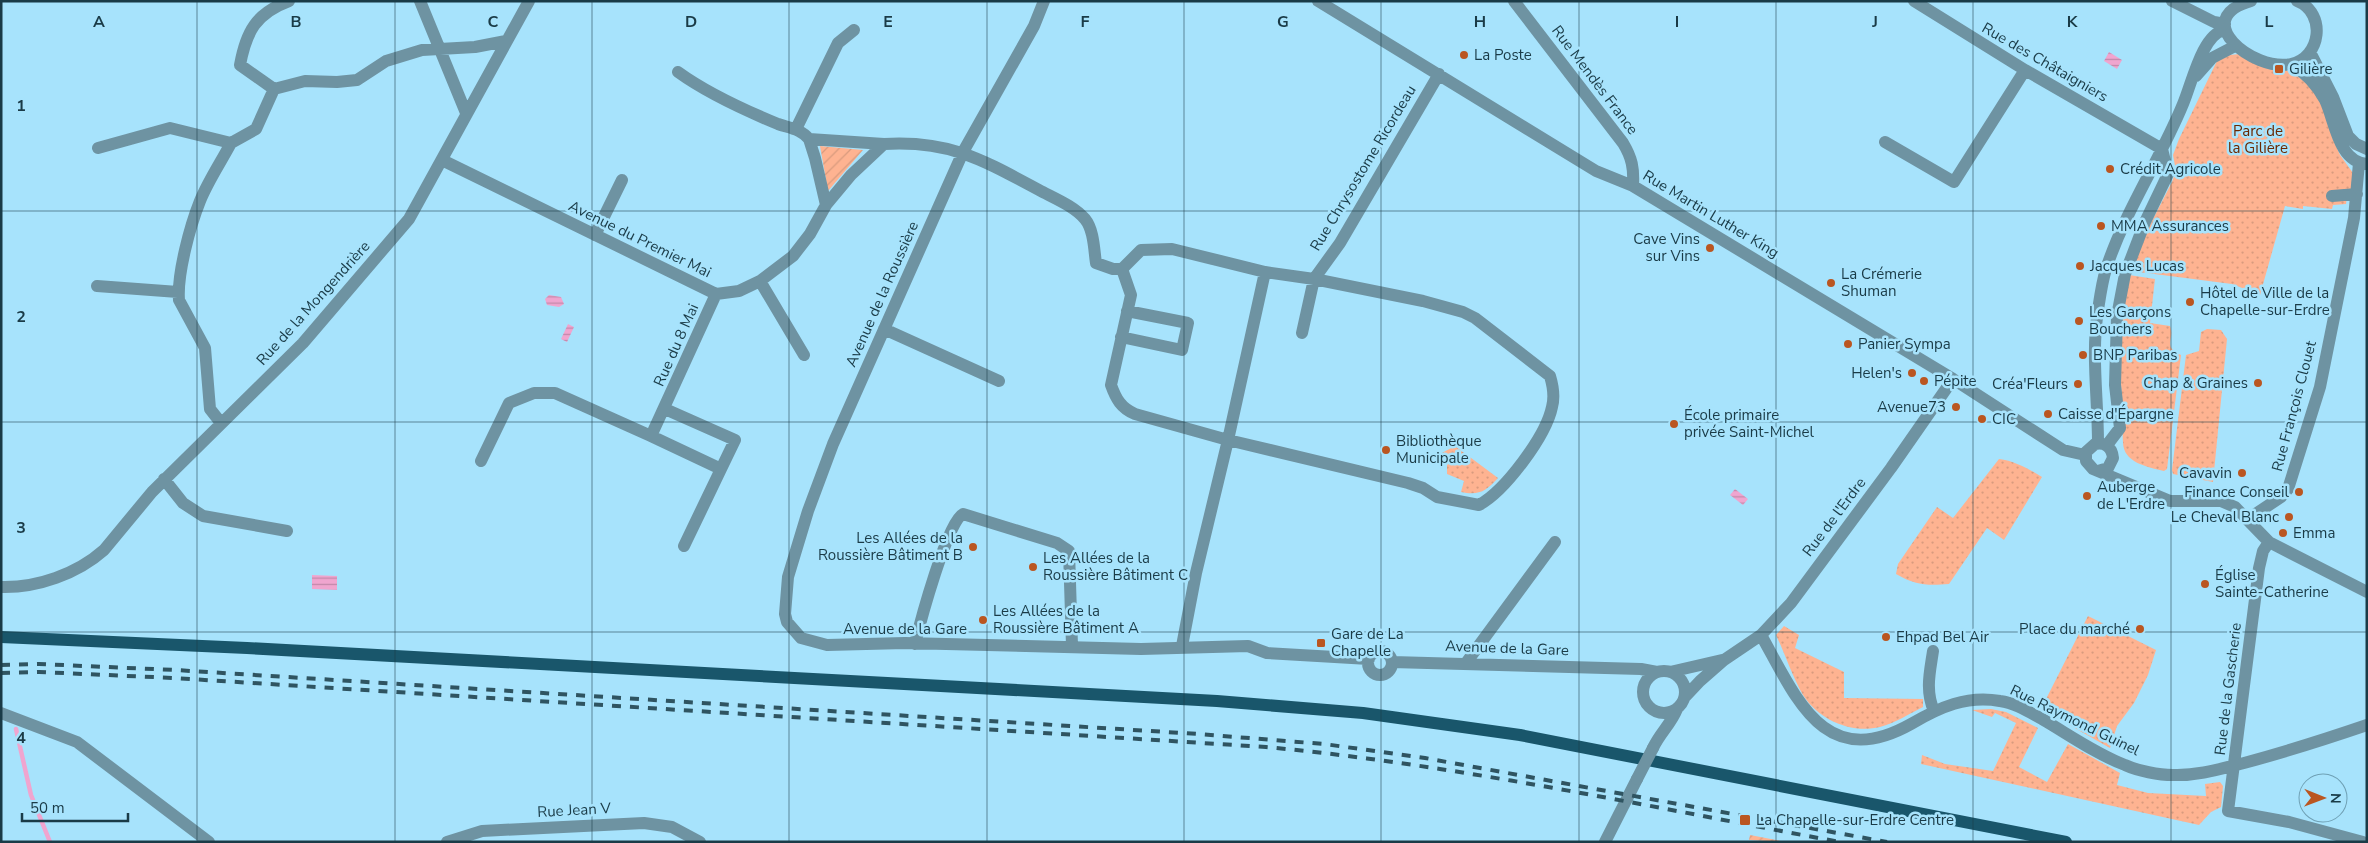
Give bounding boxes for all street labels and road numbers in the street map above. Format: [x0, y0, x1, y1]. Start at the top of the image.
street label: Rue des Châtaigniers [1978, 18, 2112, 106]
street label: Rue Mendès France [1547, 21, 1643, 139]
street label: Rue Chrysostome Ricordeau [1305, 81, 1421, 255]
street label: Rue Martin Luther King [1639, 165, 1783, 263]
street label: Avenue du Premier Mai [565, 196, 715, 282]
street label: Avenue de la Roussière [841, 218, 923, 370]
street label: Rue de la Mongendrière [252, 237, 374, 369]
street label: Rue du 8 Mai [649, 301, 703, 389]
street label: Rue François Clouet [2267, 338, 2321, 473]
street label: Rue de l'Erdre [1798, 473, 1870, 561]
street label: Avenue de la Gare [843, 619, 967, 639]
street label: Rue de la Gascherie [2210, 622, 2246, 756]
street label: Avenue de la Gare [1445, 636, 1569, 660]
street label: Rue Raymond Guinel [2007, 680, 2144, 760]
street label: Rue Jean V [537, 798, 612, 822]

